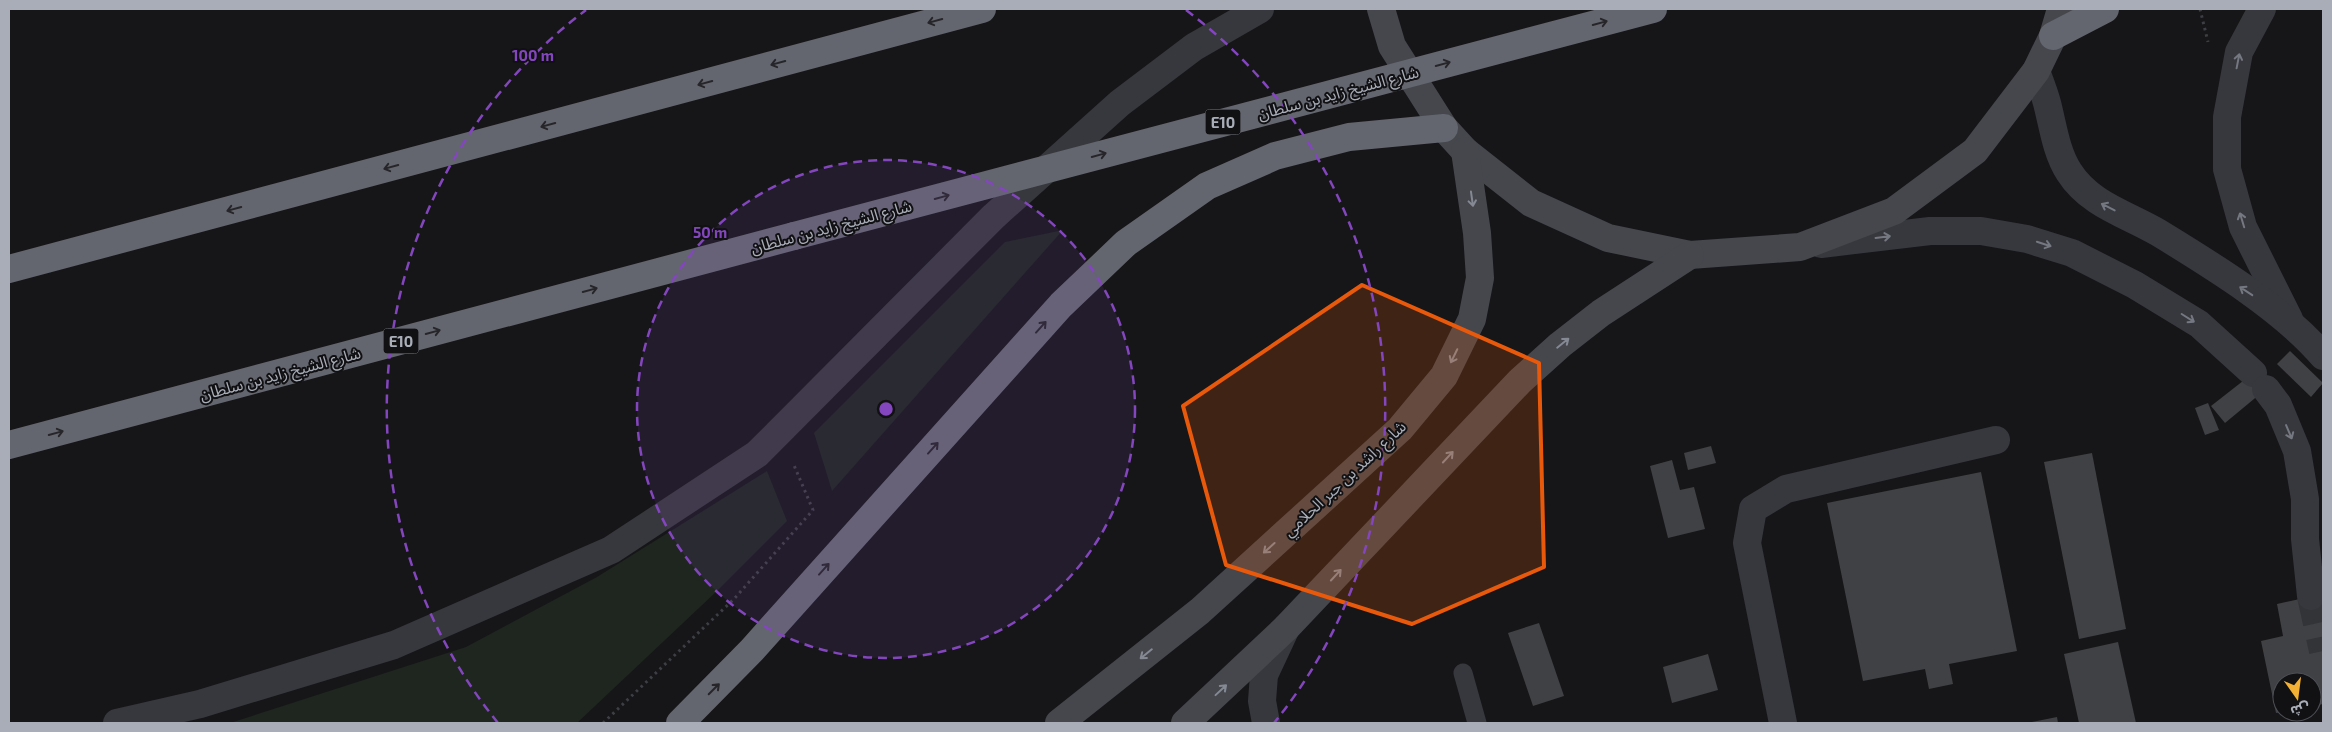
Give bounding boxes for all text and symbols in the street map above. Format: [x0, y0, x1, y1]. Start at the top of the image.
one-way arrow [928, 17, 944, 27]
one-way arrow [1591, 18, 1607, 27]
text: 100 m [512, 46, 554, 64]
one-way arrow [2233, 53, 2243, 69]
one-way arrow [771, 59, 787, 68]
one-way arrow [1434, 59, 1450, 69]
street label: شارع الشيخ زايد بن سلطان [1255, 61, 1422, 127]
one-way arrow [697, 78, 713, 88]
road number: E10 [1206, 110, 1240, 134]
one-way arrow [540, 120, 556, 130]
one-way arrow [1091, 150, 1107, 159]
one-way arrow [383, 163, 399, 172]
one-way arrow [1467, 191, 1477, 207]
one-way arrow [934, 192, 950, 201]
street label: شارع الشيخ زايد بن سلطان [748, 195, 915, 261]
one-way arrow [2101, 202, 2116, 211]
one-way arrow [226, 205, 242, 214]
one-way arrow [2236, 212, 2246, 228]
text: 50 m [693, 223, 727, 241]
one-way arrow [1875, 232, 1891, 242]
one-way arrow [2036, 240, 2051, 249]
one-way arrow [581, 285, 597, 295]
one-way arrow [2240, 286, 2254, 296]
one-way arrow [2181, 313, 2195, 323]
one-way arrow [1035, 320, 1047, 333]
one-way arrow [424, 327, 440, 337]
road number: E10 [384, 328, 418, 354]
one-way arrow [1556, 338, 1569, 349]
street label: شارع الشيخ زايد بن سلطان [197, 342, 364, 408]
one-way arrow [1449, 348, 1458, 363]
centre of rings [877, 400, 895, 418]
street label: شارع راشد بن جبر الحلامي [1279, 416, 1412, 543]
one-way arrow [2285, 424, 2295, 439]
one-way arrow [47, 427, 63, 437]
one-way arrow [927, 441, 938, 454]
one-way arrow [1442, 451, 1454, 464]
one-way arrow [1263, 542, 1276, 554]
one-way arrow [819, 563, 830, 576]
one-way arrow [1330, 569, 1342, 582]
one-way arrow [1140, 648, 1153, 659]
north arrow [2272, 672, 2322, 722]
one-way arrow [708, 682, 720, 695]
one-way arrow [1214, 684, 1227, 696]
text: ش [2289, 700, 2312, 721]

